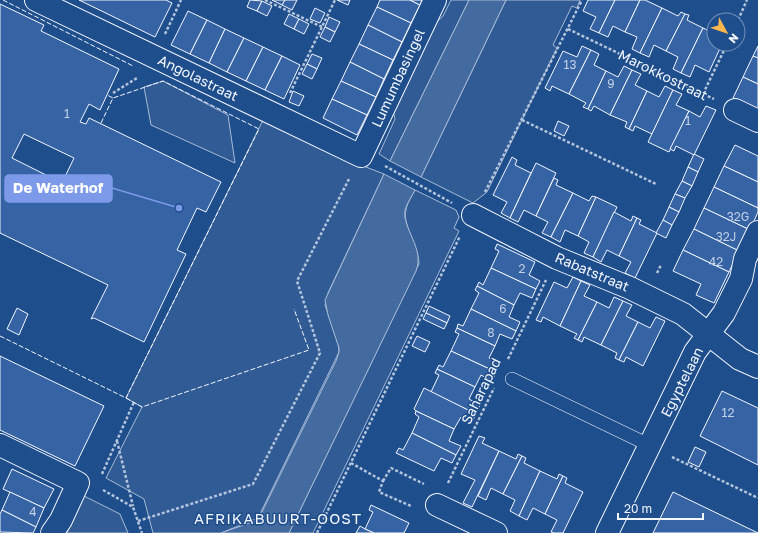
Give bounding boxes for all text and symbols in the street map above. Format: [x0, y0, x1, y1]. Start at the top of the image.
north arrow [706, 12, 746, 52]
street label: Lumumbasingel [367, 26, 428, 130]
text: N [726, 31, 742, 46]
street label: Marokkostraat [616, 46, 711, 104]
street label: Angolastraat [155, 51, 241, 104]
house number: 13 [564, 57, 576, 72]
house number: 9 [607, 76, 615, 91]
house number: 1 [64, 106, 70, 121]
house number: 1 [685, 113, 691, 128]
callout: De Waterhof [5, 175, 112, 202]
text: De Waterhof [13, 178, 104, 196]
house number: 32G [727, 209, 749, 224]
house number: 32J [716, 229, 736, 244]
street label: Rabatstraat [553, 248, 632, 295]
house number: 42 [709, 254, 723, 269]
house number: 2 [519, 261, 526, 276]
house number: 6 [499, 301, 507, 316]
house number: 8 [487, 325, 495, 340]
street label: Egyptelaan [657, 344, 706, 420]
street label: Saharapad [457, 355, 504, 427]
house number: 12 [722, 405, 734, 420]
scale bar [618, 495, 703, 521]
text: 20 m [624, 501, 652, 516]
house number: 4 [29, 504, 37, 519]
district label: AFRIKABUURT-OOST [194, 509, 362, 527]

